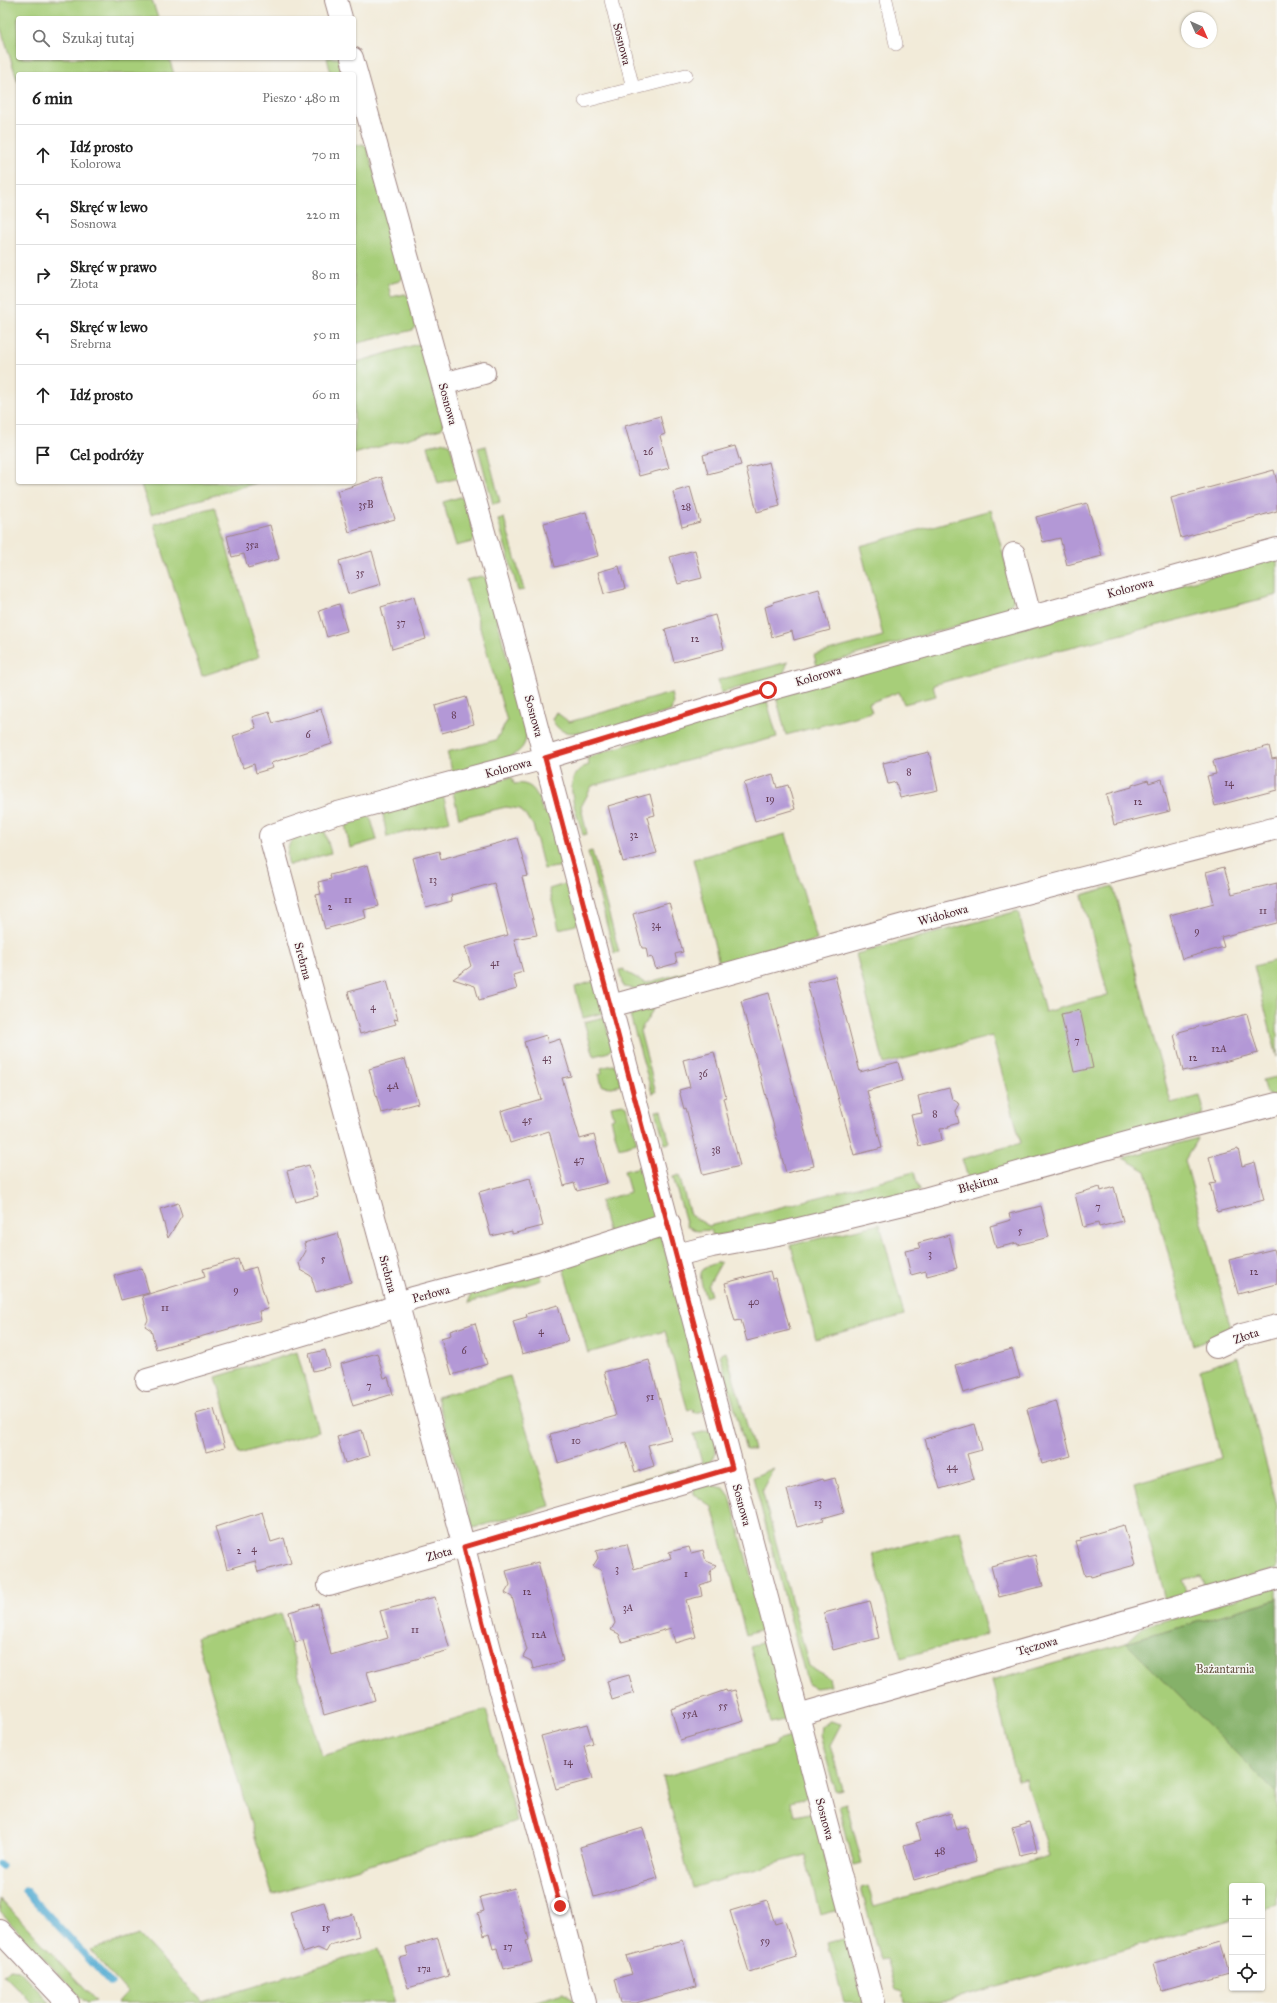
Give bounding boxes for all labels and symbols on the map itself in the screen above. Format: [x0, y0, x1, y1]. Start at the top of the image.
north arrow [1181, 12, 1217, 48]
street label: Sosnowa [610, 21, 634, 67]
street label: Sosnowa [436, 381, 461, 427]
house number: 26 [643, 446, 654, 458]
house number: 35B [358, 499, 374, 511]
house number: 28 [681, 501, 691, 513]
house number: 35a [246, 539, 259, 551]
house number: 35 [356, 567, 365, 579]
street label: Kolorowa [1105, 575, 1155, 601]
house number: 37 [396, 617, 406, 629]
house number: 12 [691, 633, 700, 645]
street label: Kolorowa [793, 663, 843, 689]
route start [759, 681, 777, 699]
street label: Sosnowa [522, 693, 547, 739]
house number: 8 [451, 709, 457, 721]
house number: 6 [305, 729, 311, 741]
street label: Kolorowa [483, 755, 533, 781]
house number: 8 [906, 766, 912, 778]
house number: 14 [1224, 777, 1234, 789]
house number: 19 [765, 793, 775, 805]
house number: 12 [1134, 796, 1143, 808]
house number: 32 [630, 829, 639, 841]
house number: 13 [429, 874, 437, 886]
house number: 11 [344, 894, 352, 906]
house number: 2 [328, 901, 333, 913]
street label: Widokowa [916, 901, 970, 928]
house number: 11 [1259, 905, 1267, 917]
house number: 34 [651, 919, 661, 931]
house number: 9 [1194, 925, 1200, 937]
street label: Srebrna [291, 941, 315, 982]
house number: 41 [490, 957, 500, 969]
house number: 4 [370, 1001, 376, 1013]
house number: 7 [1074, 1035, 1080, 1047]
house number: 12A [1211, 1043, 1227, 1055]
house number: 43 [542, 1052, 552, 1064]
house number: 12 [1189, 1052, 1198, 1064]
house number: 36 [698, 1068, 708, 1080]
house number: 4A [387, 1080, 399, 1092]
house number: 8 [932, 1108, 938, 1120]
house number: 45 [522, 1114, 532, 1126]
house number: 38 [711, 1144, 721, 1156]
house number: 47 [574, 1154, 584, 1166]
street label: Błękitna [957, 1172, 1000, 1196]
house number: 7 [1095, 1201, 1101, 1213]
house number: 5 [1018, 1225, 1023, 1237]
house number: 3 [928, 1248, 932, 1260]
house number: 5 [321, 1253, 326, 1265]
street label: Srebrna [376, 1254, 400, 1295]
house number: 12 [1250, 1266, 1259, 1278]
street label: Perłowa [411, 1282, 452, 1306]
house number: 9 [233, 1284, 239, 1296]
house number: 40 [748, 1296, 760, 1308]
house number: 11 [161, 1302, 169, 1314]
house number: 4 [538, 1325, 544, 1337]
street label: Złota [1231, 1325, 1262, 1347]
house number: 6 [461, 1345, 467, 1357]
house number: 7 [366, 1380, 372, 1392]
house number: 51 [646, 1391, 654, 1403]
house number: 10 [571, 1435, 581, 1447]
house number: 44 [946, 1461, 958, 1473]
street label: Sosnowa [730, 1482, 755, 1528]
house number: 13 [814, 1497, 822, 1509]
house number: 4 [251, 1543, 257, 1555]
street label: Złota [425, 1543, 454, 1564]
house number: 2 [237, 1545, 242, 1557]
house number: 3 [615, 1563, 619, 1575]
house number: 1 [684, 1568, 688, 1580]
house number: 12 [523, 1586, 532, 1598]
house number: 3A [623, 1602, 634, 1614]
house number: 11 [411, 1624, 419, 1636]
house number: 12A [531, 1629, 547, 1641]
street label: Tęczowa [1015, 1633, 1060, 1658]
park label: Bażantarnia [1196, 1662, 1255, 1676]
house number: 55 [718, 1700, 728, 1712]
house number: 55A [682, 1708, 698, 1720]
house number: 14 [563, 1756, 573, 1768]
street label: Sosnowa [813, 1796, 838, 1842]
house number: 48 [935, 1845, 945, 1857]
route end [551, 1897, 569, 1915]
house number: 15 [322, 1922, 331, 1934]
house number: 59 [760, 1935, 770, 1947]
house number: 17 [503, 1941, 513, 1953]
house number: 17a [417, 1963, 432, 1975]

